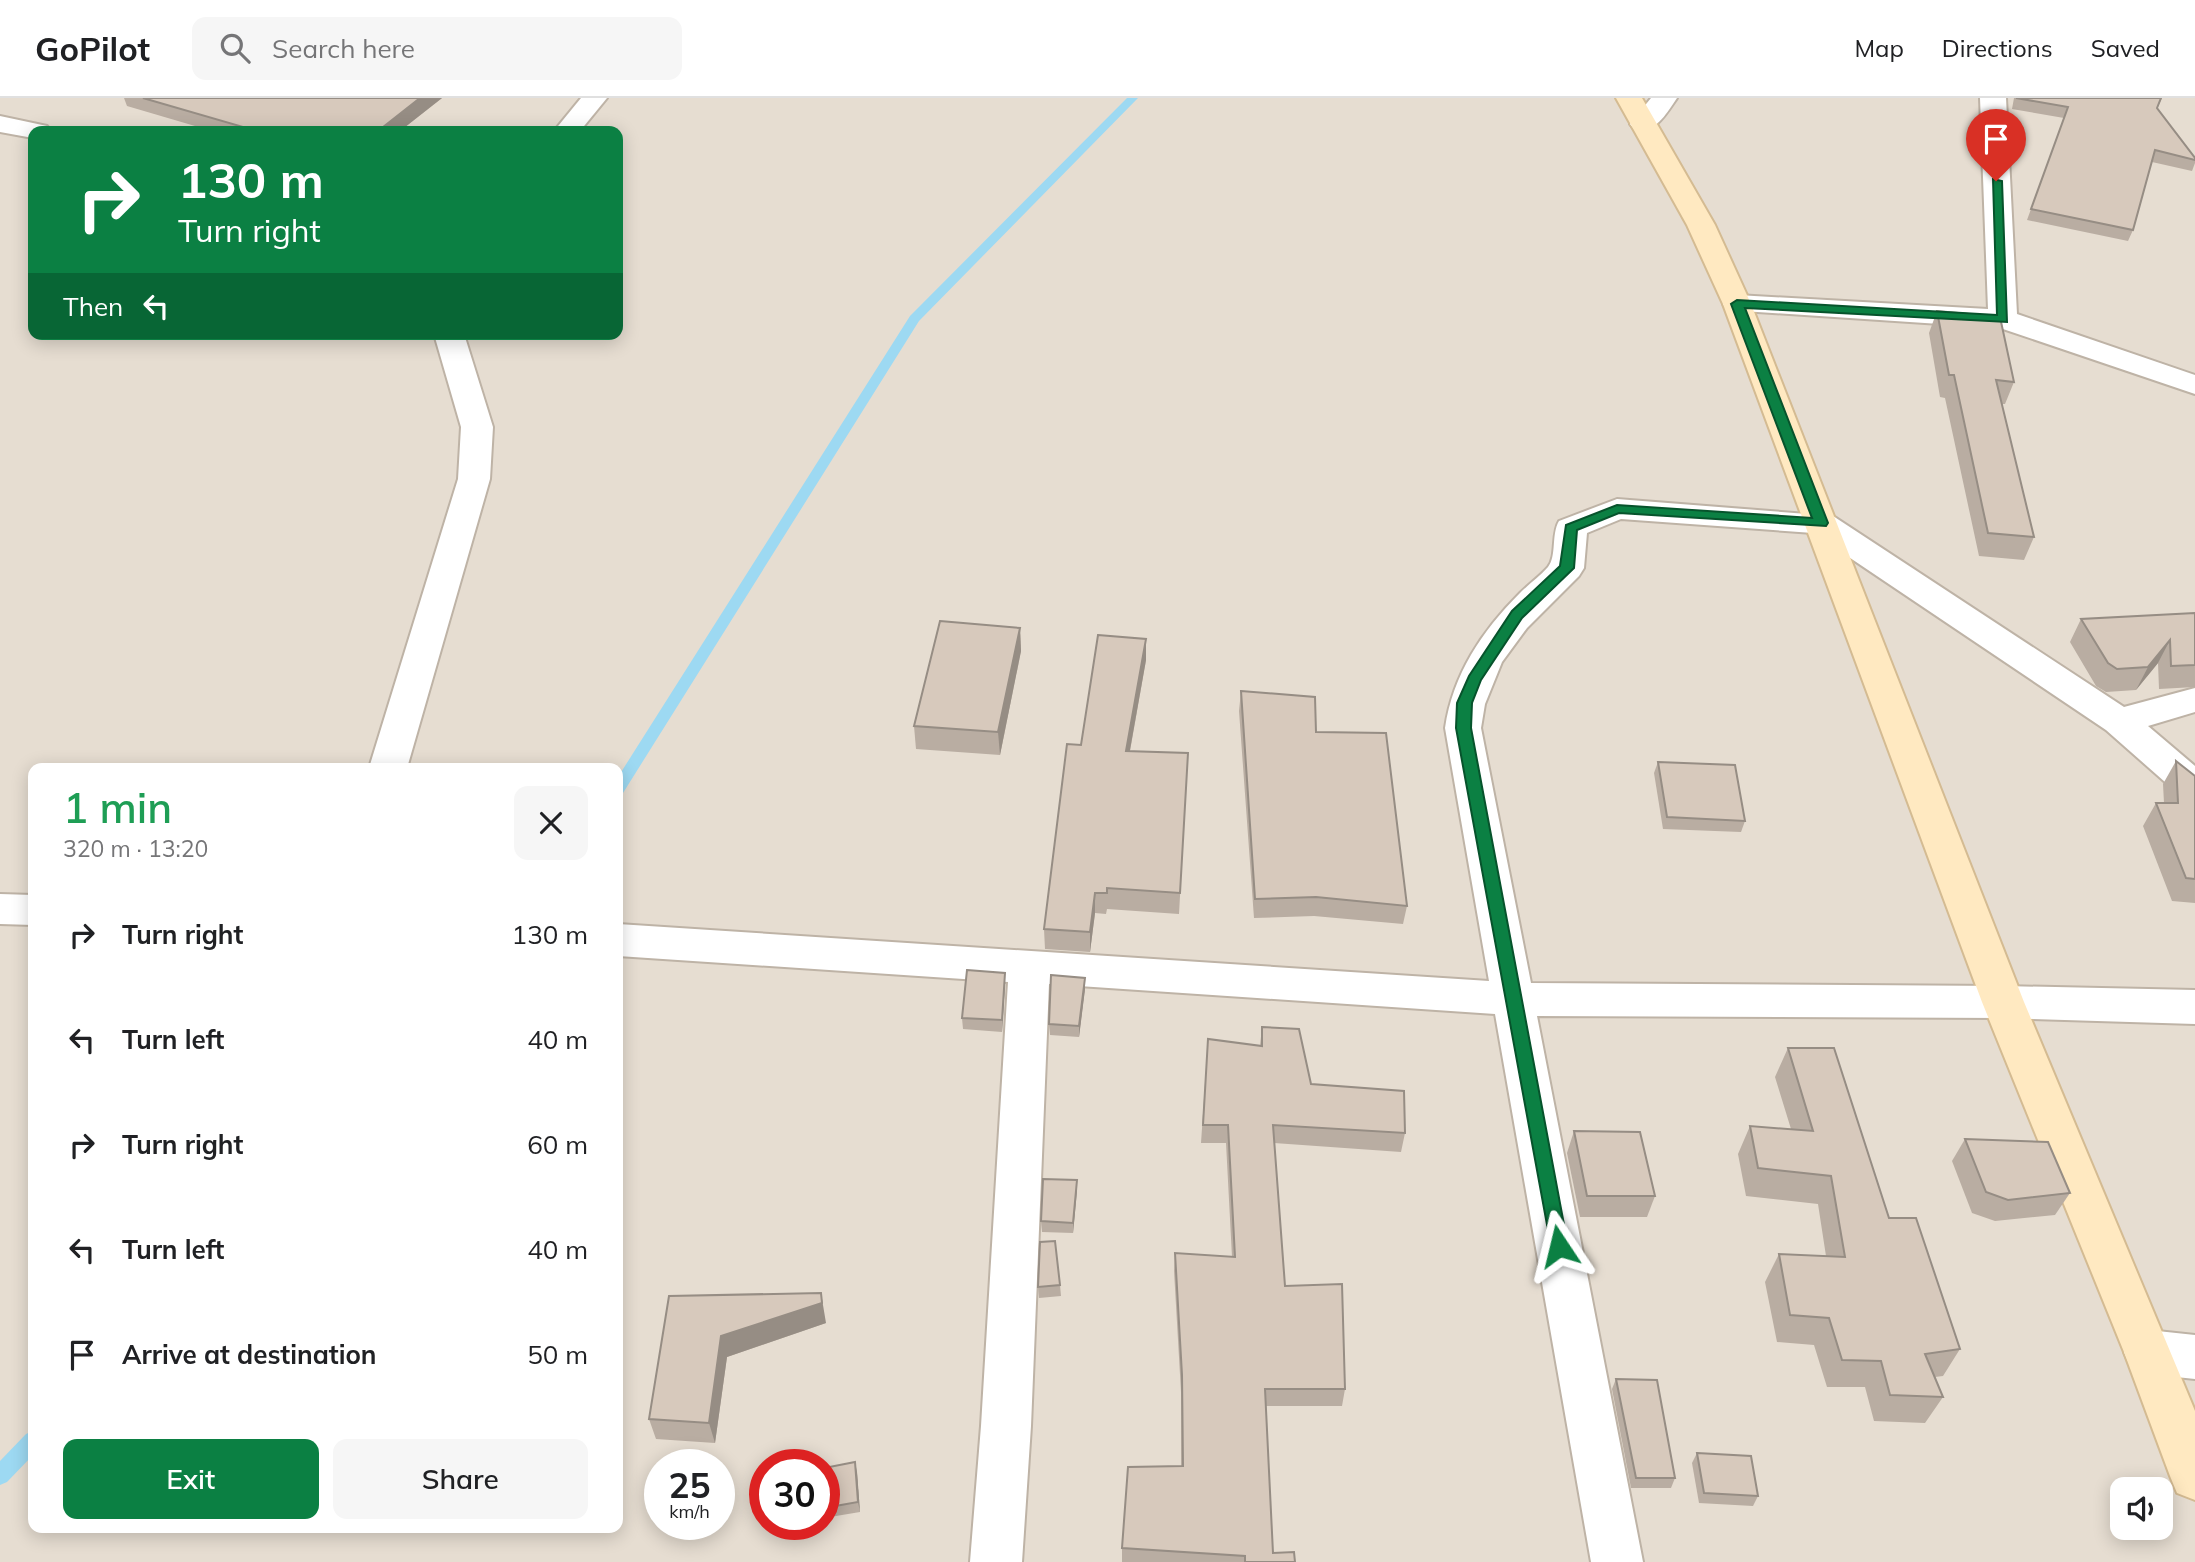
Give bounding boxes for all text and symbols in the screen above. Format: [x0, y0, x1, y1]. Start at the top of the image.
search box [192, 17, 682, 80]
text: GoPilot [35, 28, 150, 69]
icon: search [216, 29, 254, 67]
text: Search here [272, 32, 415, 65]
text: Map [1854, 33, 1904, 63]
text: Directions [1942, 33, 2053, 63]
text: Saved [2091, 33, 2160, 63]
pin [1966, 109, 2026, 181]
icon: arrive [1977, 120, 2015, 158]
text: 130 m [178, 149, 324, 210]
icon: right [63, 154, 154, 245]
text: Turn right [178, 210, 321, 250]
icon: left [137, 287, 175, 325]
text: Then [63, 290, 123, 323]
text: 1 min [63, 781, 172, 834]
button: close [514, 786, 588, 860]
text: 320 m · 13:20 [63, 834, 208, 863]
icon: right [63, 916, 101, 954]
text: Turn right [122, 918, 243, 951]
text: 130 m [512, 918, 588, 951]
icon: left [63, 1021, 101, 1059]
text: Turn left [122, 1023, 224, 1056]
text: 40 m [527, 1023, 588, 1056]
icon: right [63, 1126, 101, 1164]
text: Turn right [122, 1128, 243, 1161]
text: 60 m [527, 1128, 588, 1161]
position arrow [1522, 1209, 1596, 1283]
icon: left [63, 1231, 101, 1269]
text: Turn left [122, 1233, 224, 1266]
text: 40 m [527, 1233, 588, 1266]
icon: arrive [63, 1336, 101, 1374]
text: Arrive at destination [122, 1338, 377, 1371]
text: 50 m [527, 1338, 588, 1371]
button: Exit [63, 1439, 319, 1519]
button: Share [333, 1439, 588, 1519]
speed limit sign: 30 [749, 1449, 840, 1540]
text: 25 [668, 1463, 711, 1507]
map controls [2110, 1477, 2173, 1540]
button: sound [2110, 1477, 2173, 1540]
text: km/h [669, 1500, 710, 1523]

